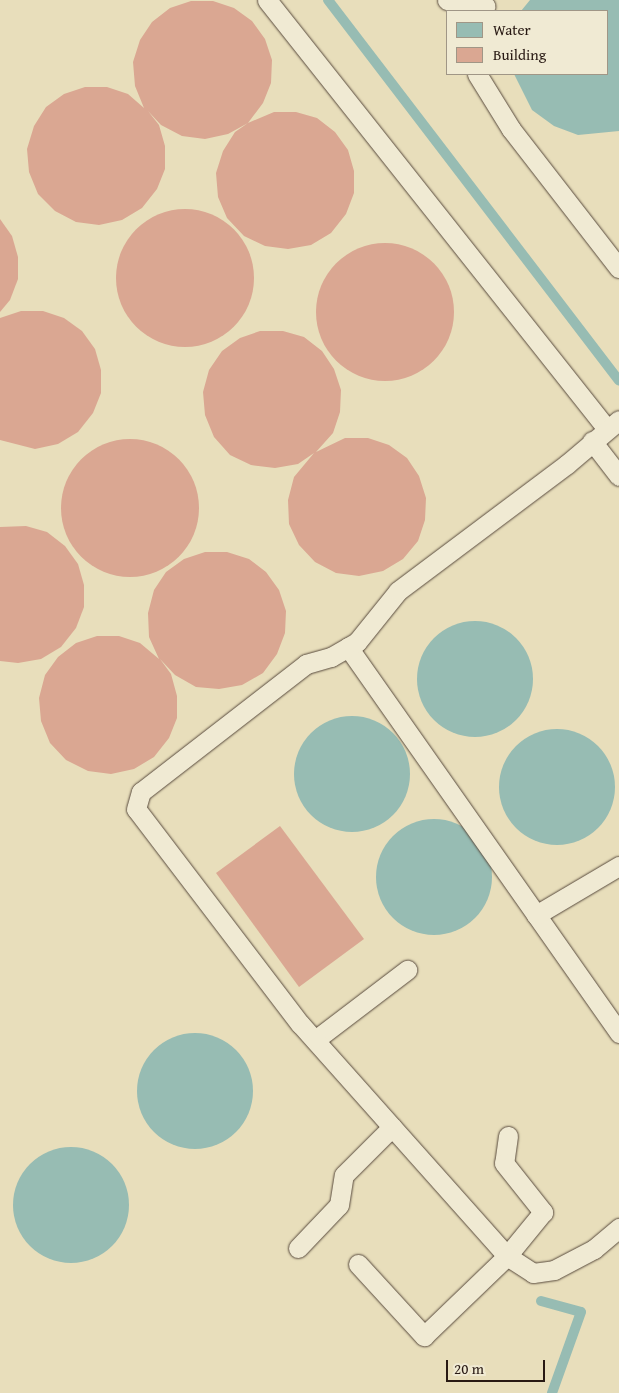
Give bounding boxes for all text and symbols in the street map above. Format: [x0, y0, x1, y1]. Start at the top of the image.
legend [446, 10, 609, 75]
text: Water [493, 19, 531, 40]
text: Building [493, 44, 546, 65]
scale bar [449, 1350, 548, 1382]
text: 20 m [454, 1358, 484, 1379]

